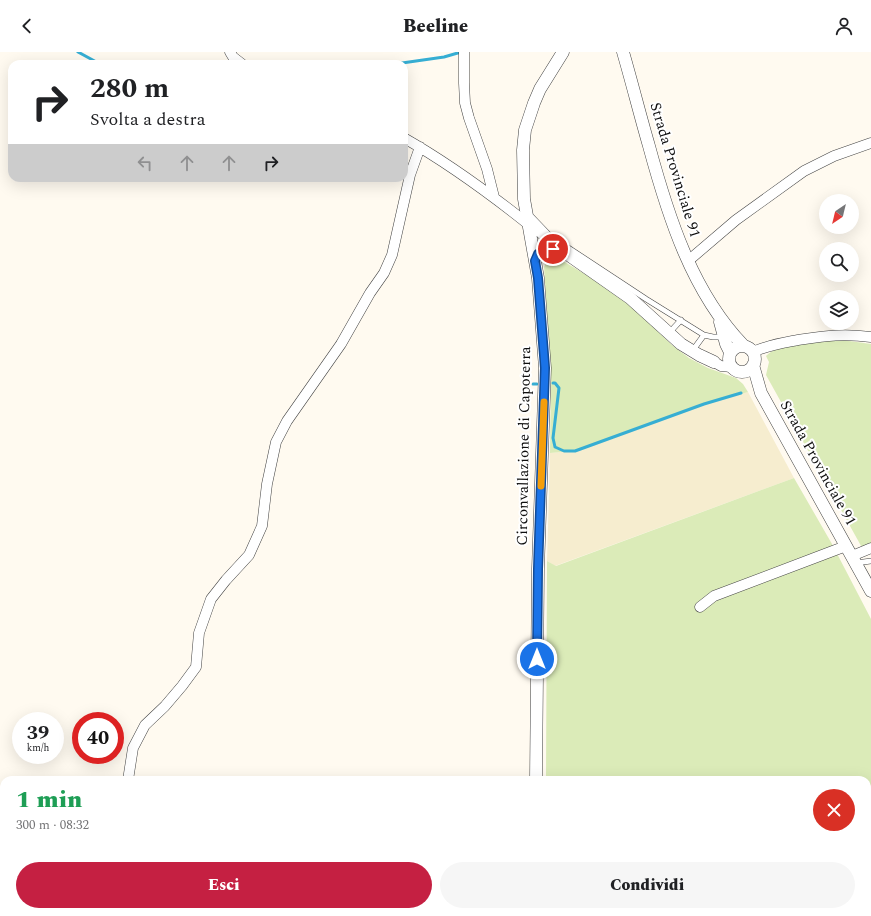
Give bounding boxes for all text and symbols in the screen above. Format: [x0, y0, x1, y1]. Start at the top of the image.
text: Beeline [403, 13, 468, 40]
icon: back [16, 15, 38, 37]
icon: person [833, 15, 855, 37]
text: 280 m [90, 67, 169, 110]
icon: right [24, 76, 76, 128]
street label: Strada Provinciale 91 [644, 100, 706, 240]
text: Svolta a destra [90, 106, 206, 133]
icon: left [134, 152, 156, 174]
icon: ahead [176, 152, 198, 174]
icon: ahead [218, 152, 240, 174]
icon: right [260, 152, 282, 174]
north arrow [819, 194, 859, 234]
map controls [819, 194, 859, 330]
pin [536, 232, 570, 266]
icon: arrive [542, 238, 564, 260]
button: search [819, 242, 859, 282]
button: layers [819, 290, 859, 330]
street label: Circonvallazione di Capoterra [511, 345, 537, 546]
street label: Strada Provinciale 91 [774, 396, 862, 530]
position arrow [516, 638, 558, 680]
speed limit sign: 40 [72, 712, 124, 764]
text: 39 [27, 718, 49, 748]
text: km/h [27, 740, 49, 756]
text: 1 min [16, 782, 82, 818]
button: close [813, 789, 855, 831]
text: 300 m · 08:32 [16, 815, 89, 835]
button: Esci [16, 862, 432, 908]
button: Condividi [440, 862, 855, 908]

